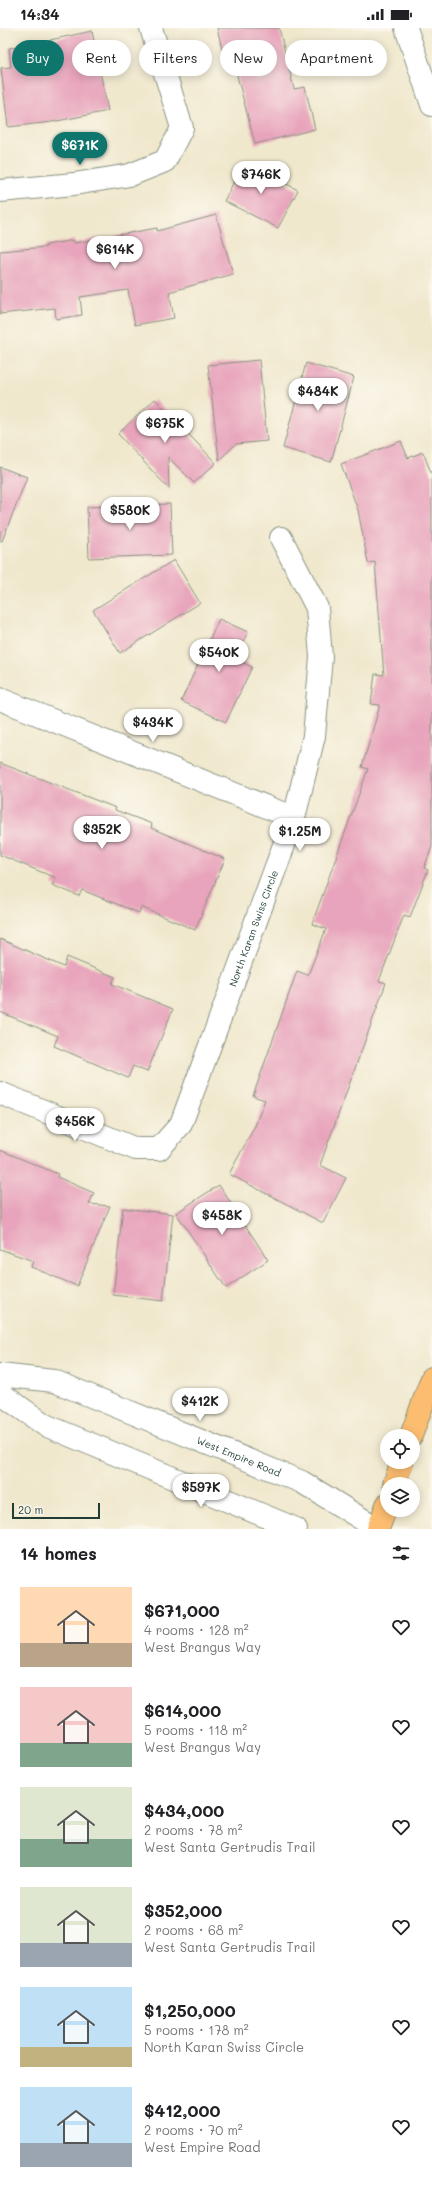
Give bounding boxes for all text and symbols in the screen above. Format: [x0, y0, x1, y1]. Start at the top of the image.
text: 14:34 [20, 4, 59, 24]
chip: Buy [12, 40, 64, 76]
chip: Rent [72, 40, 131, 76]
chip: Filters [139, 40, 212, 76]
chip: New [220, 40, 277, 76]
chip: Apartment [285, 40, 387, 76]
pin: $671K [52, 132, 108, 166]
text: $671K [61, 136, 99, 153]
pin: $746K [233, 161, 289, 195]
text: $746K [241, 165, 281, 182]
pin: $614K [87, 236, 143, 270]
text: $614K [96, 240, 134, 257]
pin: $484K [290, 378, 346, 412]
text: $484K [297, 382, 339, 399]
pin: $675K [137, 410, 193, 444]
text: $675K [145, 414, 185, 431]
pin: $580K [102, 497, 158, 531]
text: $580K [110, 501, 150, 518]
pin: $540K [191, 639, 247, 673]
text: $540K [199, 643, 239, 660]
pin: $434K [125, 709, 181, 743]
text: $434K [133, 713, 173, 730]
pin: $352K [74, 816, 130, 850]
pin: $1.25M [267, 818, 333, 852]
text: $352K [82, 820, 122, 837]
text: $1.25M [278, 822, 322, 839]
street label: North Karan Swiss Circle [225, 868, 281, 989]
pin: $456K [47, 1108, 103, 1142]
text: $456K [55, 1112, 95, 1129]
pin: $458K [194, 1202, 250, 1236]
text: $458K [202, 1206, 242, 1223]
pin: $412K [172, 1388, 228, 1422]
text: $412K [181, 1392, 219, 1409]
map controls [380, 1429, 420, 1517]
button: locate [380, 1429, 420, 1469]
street label: West Empire Road [195, 1433, 283, 1480]
pin: $597K [173, 1474, 229, 1508]
button: layers [380, 1477, 420, 1517]
text: $597K [181, 1478, 221, 1495]
scale bar [12, 1501, 100, 1520]
text: 20 m [18, 1502, 43, 1517]
text: 14 homes [20, 1542, 97, 1564]
icon: filters [390, 1542, 412, 1564]
text: $671,000 [144, 1599, 220, 1621]
icon: home [52, 1603, 100, 1651]
icon: heart [390, 1616, 412, 1638]
text: 4 rooms · 128 m² [144, 1621, 249, 1638]
text: West Brangus Way [144, 1638, 261, 1655]
text: $614,000 [144, 1699, 221, 1721]
icon: home [52, 1703, 100, 1751]
icon: heart [390, 1716, 412, 1738]
text: 5 rooms · 118 m² [144, 1721, 247, 1738]
text: West Brangus Way [144, 1738, 261, 1755]
text: $434,000 [144, 1799, 224, 1821]
icon: home [52, 1803, 100, 1851]
icon: heart [390, 1816, 412, 1838]
text: 2 rooms · 78 m² [144, 1821, 243, 1838]
text: West Santa Gertrudis Trail [144, 1838, 316, 1855]
text: $352,000 [144, 1899, 222, 1921]
icon: home [52, 1903, 100, 1951]
icon: heart [390, 1916, 412, 1938]
text: 2 rooms · 68 m² [144, 1921, 243, 1938]
text: West Santa Gertrudis Trail [144, 1938, 316, 1955]
text: $1,250,000 [144, 1999, 236, 2021]
icon: home [52, 2003, 100, 2051]
icon: heart [390, 2016, 412, 2038]
text: 5 rooms · 178 m² [144, 2021, 249, 2038]
text: North Karan Swiss Circle [144, 2038, 304, 2055]
text: $412,000 [144, 2099, 220, 2121]
icon: home [52, 2103, 100, 2151]
icon: heart [390, 2116, 412, 2138]
text: 2 rooms · 70 m² [144, 2121, 243, 2138]
text: West Empire Road [144, 2138, 261, 2155]

